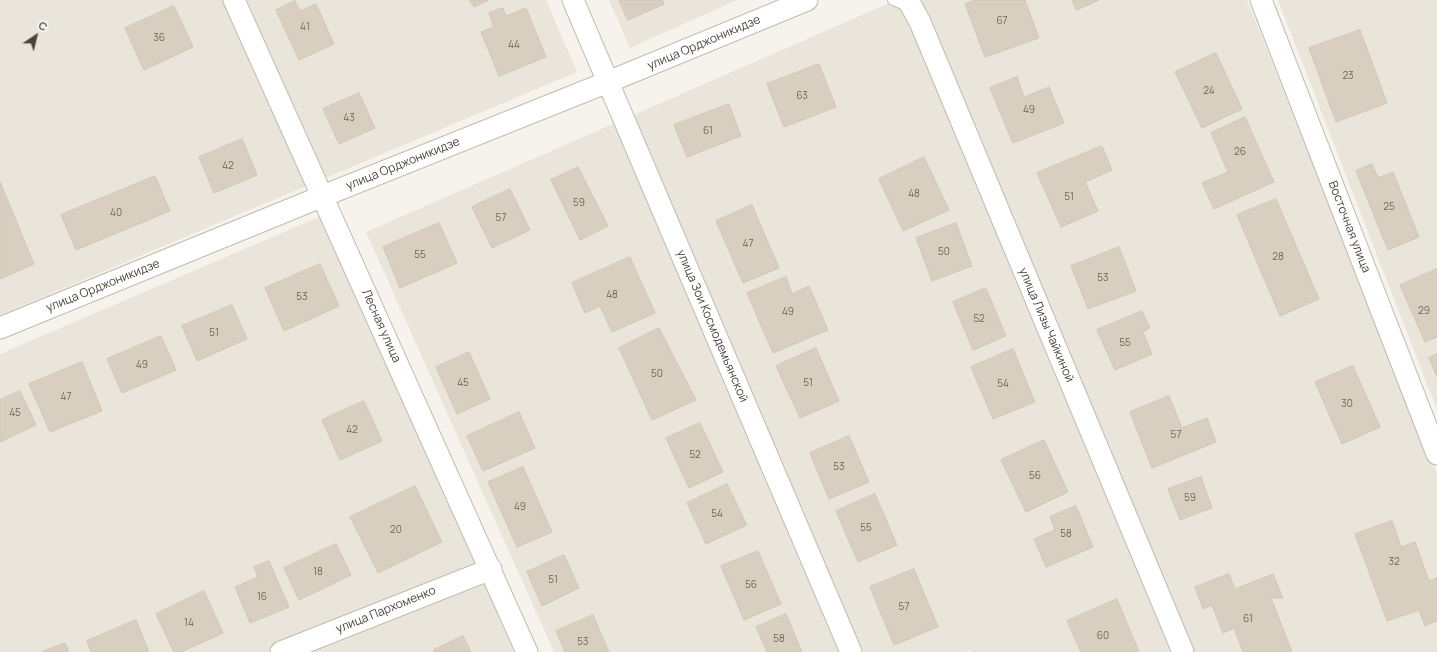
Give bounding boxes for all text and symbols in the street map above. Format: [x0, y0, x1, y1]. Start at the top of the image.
street label: улица Орджоникидзе [645, 13, 763, 73]
house number: 67 [996, 15, 1008, 27]
north arrow [16, 16, 56, 56]
text: С [36, 17, 51, 34]
house number: 41 [300, 21, 310, 33]
house number: 36 [153, 32, 165, 44]
house number: 44 [508, 39, 520, 51]
house number: 23 [1342, 70, 1354, 82]
house number: 24 [1203, 85, 1215, 97]
house number: 63 [796, 90, 808, 102]
house number: 49 [1023, 104, 1035, 116]
house number: 43 [343, 112, 355, 124]
house number: 61 [703, 125, 713, 137]
street label: улица Орджоникидзе [344, 135, 462, 193]
house number: 26 [1234, 146, 1246, 158]
house number: 42 [222, 160, 234, 172]
street label: Восточная улица [1325, 179, 1373, 275]
house number: 48 [908, 188, 920, 200]
house number: 51 [1064, 191, 1074, 203]
house number: 59 [573, 197, 585, 209]
house number: 25 [1383, 201, 1395, 213]
house number: 40 [110, 207, 122, 219]
house number: 57 [496, 212, 506, 224]
house number: 47 [743, 238, 753, 250]
house number: 50 [938, 246, 950, 258]
street label: улица Зои Космодемьянской [673, 248, 751, 404]
house number: 55 [414, 249, 426, 261]
house number: 28 [1272, 251, 1284, 263]
street label: улица Орджоникидзе [44, 257, 162, 315]
street label: улица Лизы Чайкиной [1015, 266, 1077, 384]
house number: 53 [1097, 272, 1109, 284]
street label: Лесная улица [358, 287, 404, 365]
house number: 48 [606, 289, 618, 301]
house number: 53 [296, 291, 308, 303]
house number: 29 [1418, 305, 1430, 317]
house number: 49 [782, 306, 794, 318]
house number: 52 [973, 313, 985, 325]
house number: 51 [209, 327, 219, 339]
house number: 55 [1119, 337, 1131, 349]
house number: 49 [136, 359, 148, 371]
house number: 50 [651, 368, 663, 380]
house number: 45 [457, 377, 469, 389]
house number: 51 [803, 377, 813, 389]
house number: 54 [997, 378, 1009, 390]
house number: 47 [61, 391, 71, 403]
house number: 30 [1341, 398, 1353, 410]
house number: 45 [9, 407, 21, 419]
house number: 42 [346, 424, 358, 436]
house number: 57 [1171, 429, 1181, 441]
house number: 52 [689, 449, 701, 461]
house number: 53 [833, 461, 845, 473]
house number: 56 [1029, 470, 1041, 482]
house number: 59 [1184, 492, 1196, 504]
house number: 49 [514, 501, 526, 513]
house number: 54 [711, 508, 723, 520]
house number: 55 [860, 522, 872, 534]
house number: 20 [390, 524, 402, 536]
house number: 58 [1060, 528, 1072, 540]
house number: 32 [1388, 556, 1400, 568]
house number: 18 [313, 566, 323, 578]
house number: 51 [548, 574, 558, 586]
house number: 56 [745, 579, 757, 591]
street label: улица Пархоменко [334, 583, 438, 637]
house number: 16 [257, 591, 267, 603]
house number: 57 [899, 601, 909, 613]
house number: 61 [1243, 613, 1253, 625]
house number: 14 [184, 617, 194, 629]
house number: 60 [1097, 630, 1109, 642]
house number: 58 [773, 633, 785, 645]
house number: 53 [577, 636, 589, 648]

